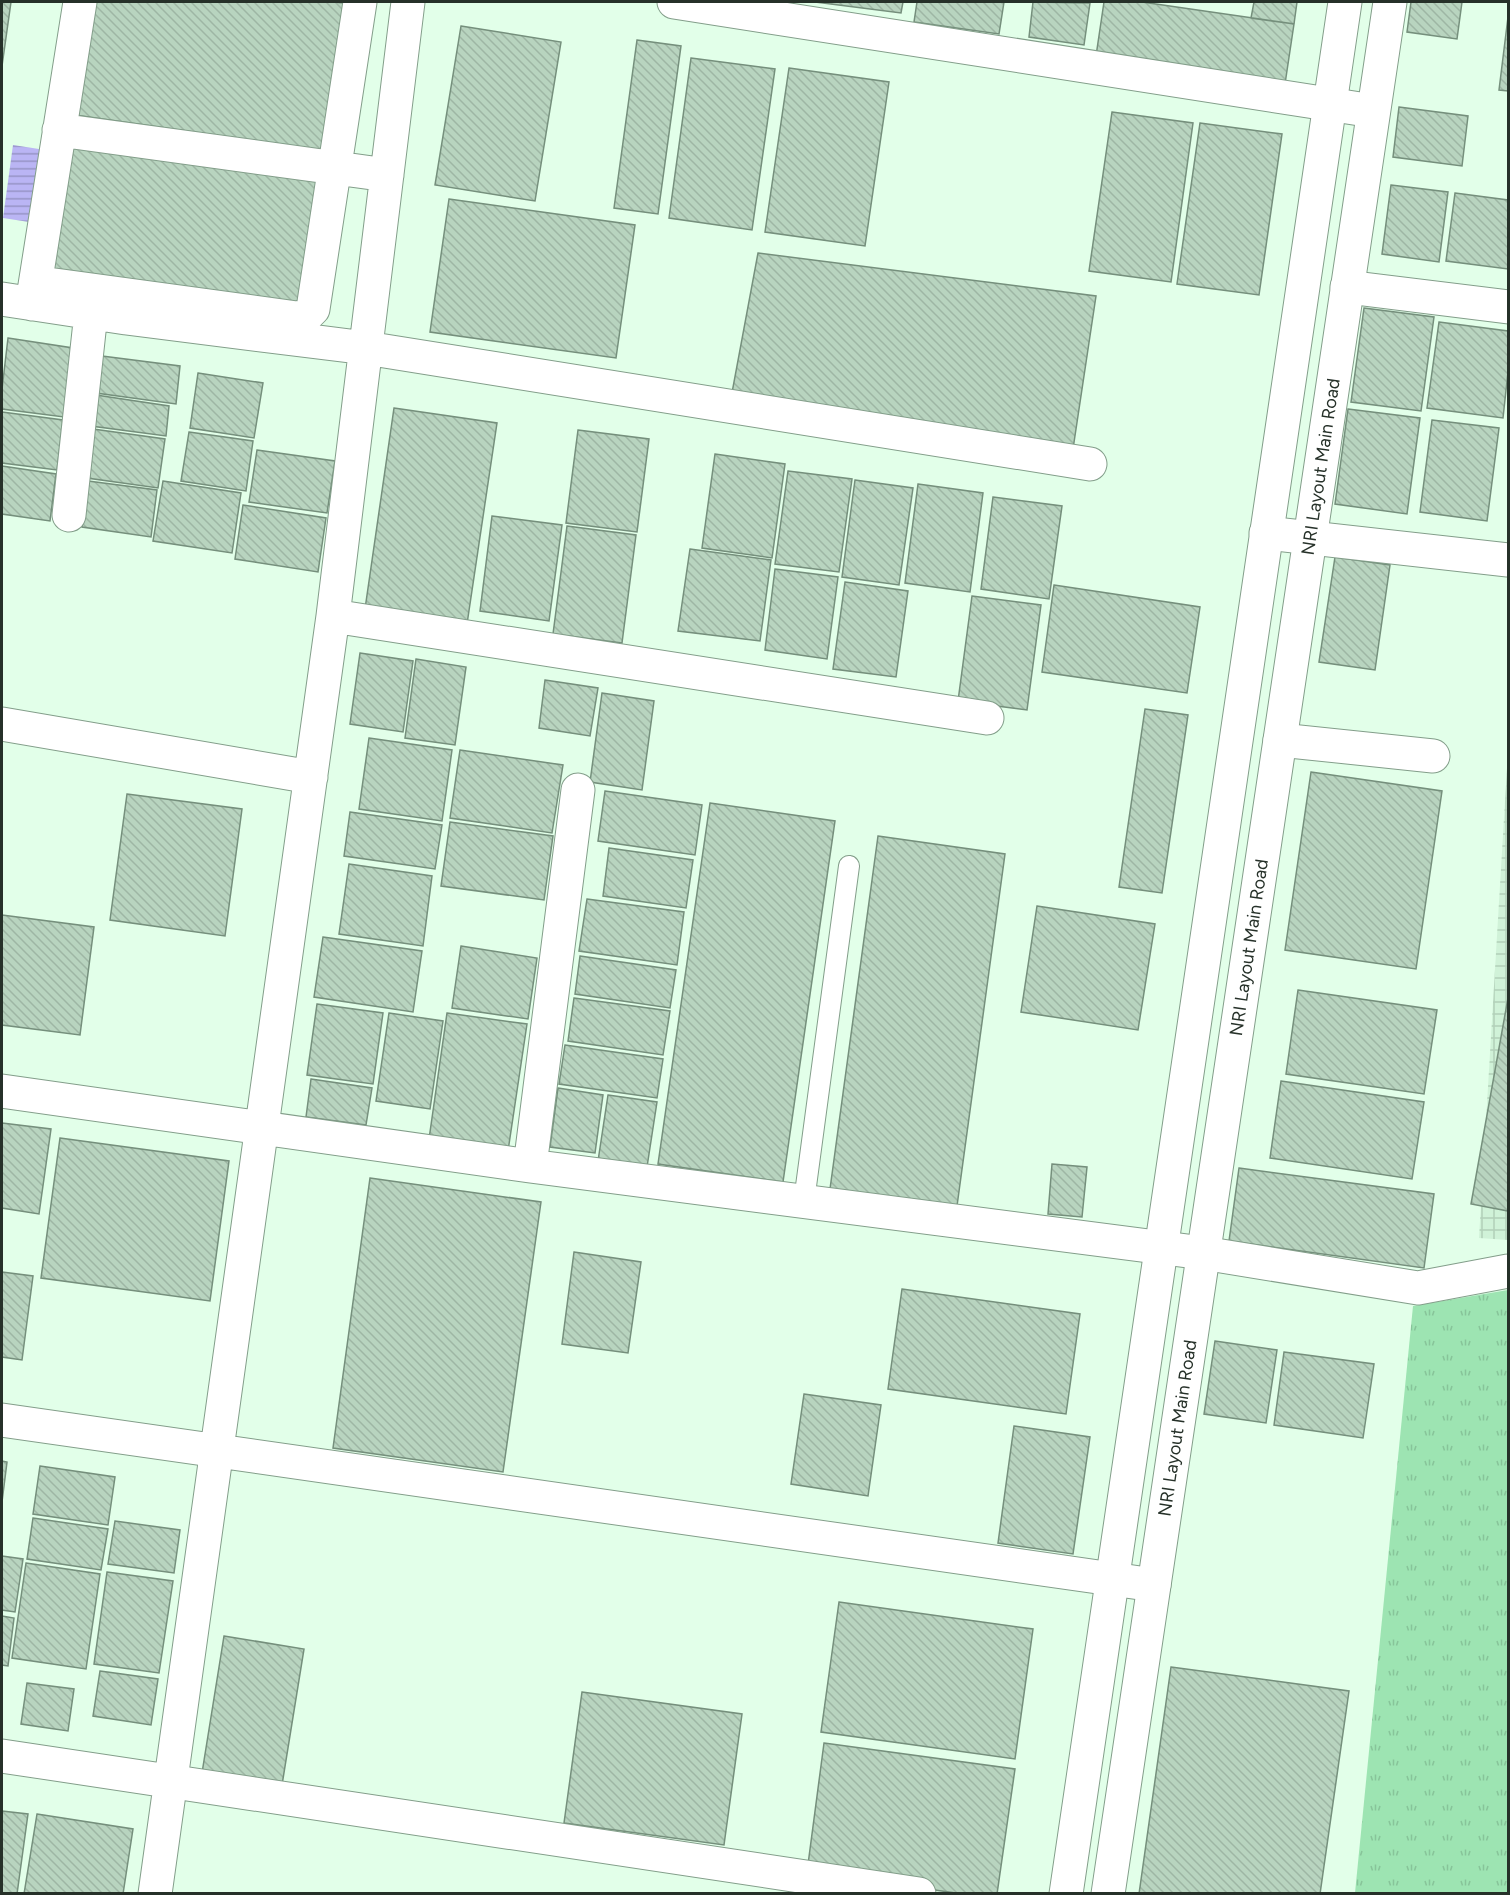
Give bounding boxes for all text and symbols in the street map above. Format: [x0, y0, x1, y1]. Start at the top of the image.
street label: NRI Layout Main Road [1297, 377, 1345, 557]
street label: NRI Layout Main Road [1225, 858, 1273, 1037]
street label: NRI Layout Main Road [1153, 1338, 1201, 1518]

